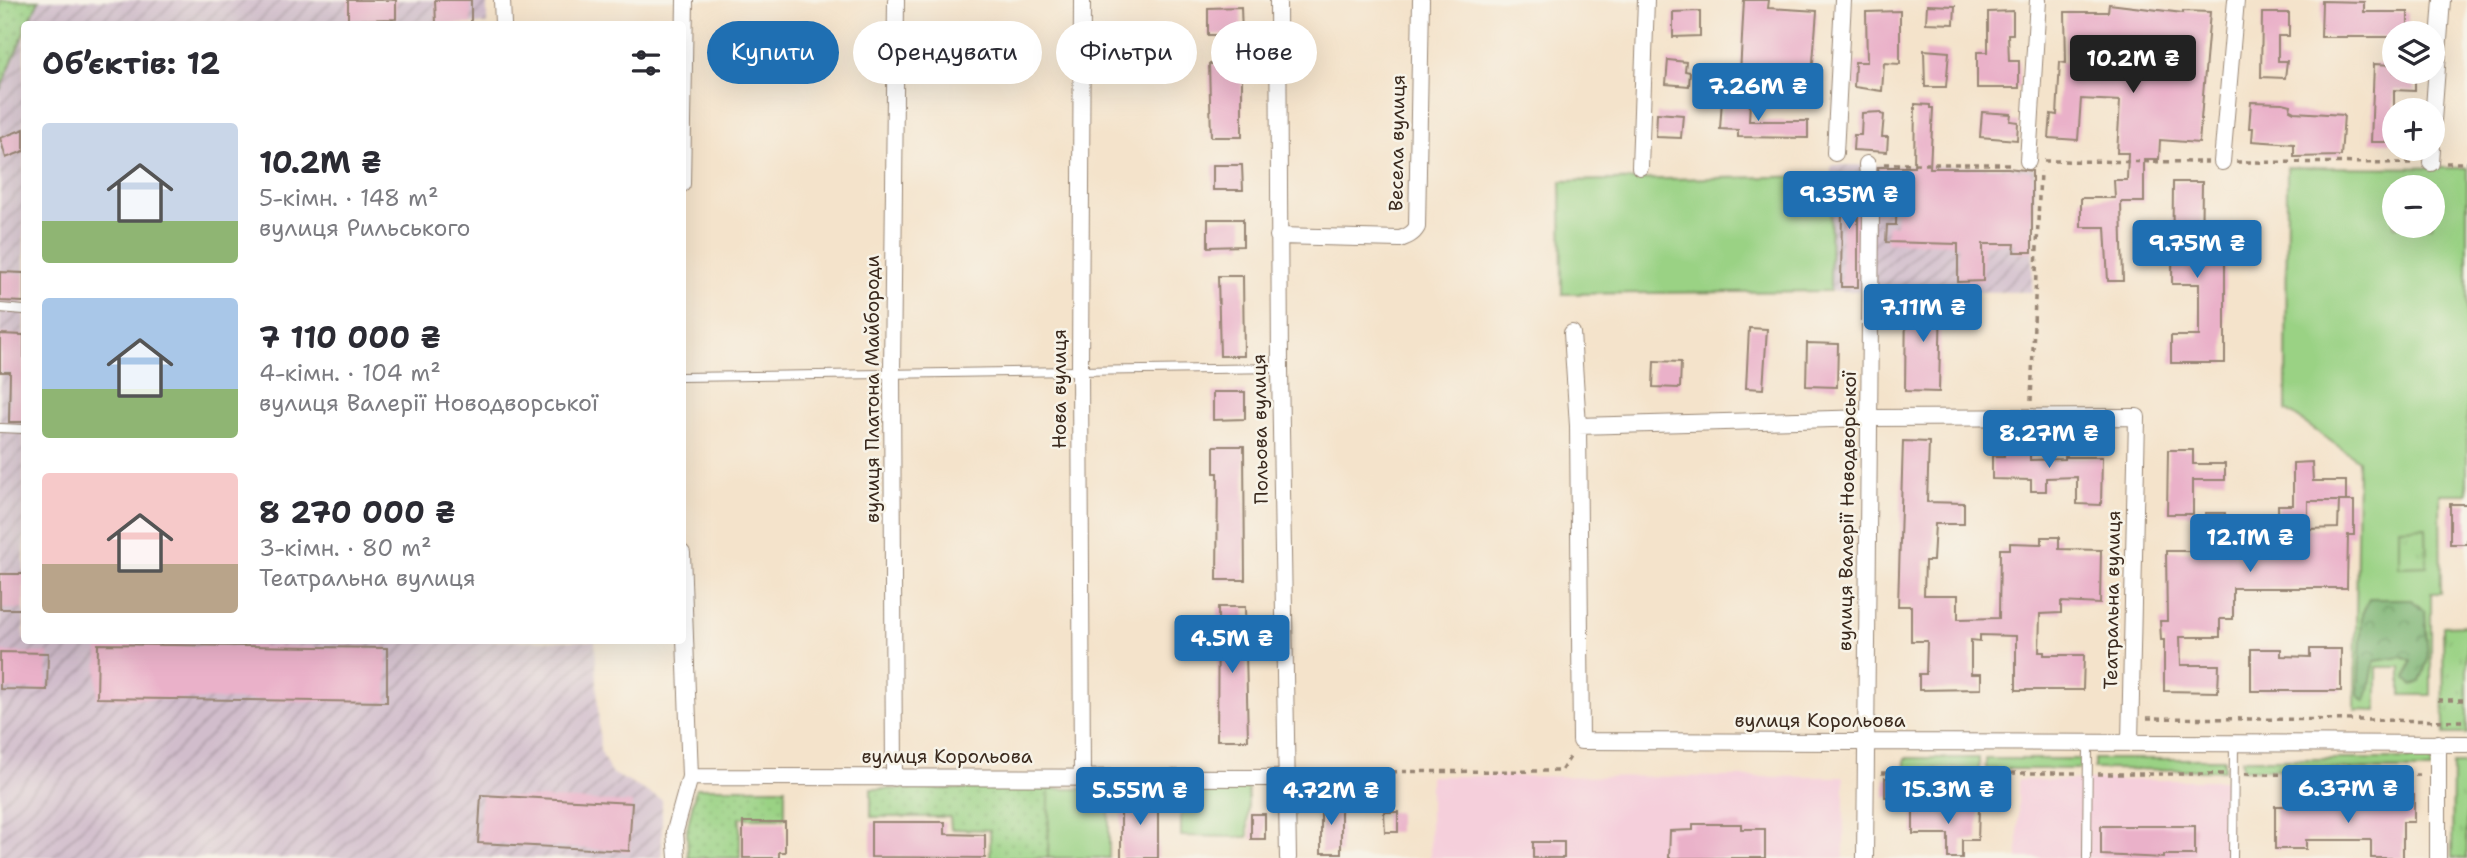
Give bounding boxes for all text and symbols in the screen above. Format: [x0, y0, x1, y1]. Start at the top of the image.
chip: Купити [707, 21, 839, 84]
chip: Орендувати [853, 21, 1042, 84]
chip: Фільтри [1056, 21, 1197, 84]
chip: Нове [1211, 21, 1317, 84]
map controls [2382, 21, 2445, 238]
button: layers [2382, 21, 2445, 84]
pin: 10.2M ₴ [2068, 36, 2198, 95]
text: Об’єктів: 12 [42, 43, 220, 84]
text: 10.2M ₴ [2086, 43, 2180, 73]
icon: filters [627, 44, 665, 82]
pin: 7.26M ₴ [1693, 64, 1823, 123]
text: 7.26M ₴ [1708, 71, 1808, 101]
street label: Весела вулиця [1383, 75, 1411, 211]
button: + [2382, 98, 2445, 161]
text: 10.2M ₴ [259, 142, 382, 183]
icon: home [98, 151, 182, 235]
pin: 9.35M ₴ [1784, 172, 1914, 231]
button: − [2382, 175, 2445, 238]
text: 9.35M ₴ [1799, 179, 1899, 209]
text: 5-кімн. · 148 m² [259, 183, 438, 213]
text: вулиця Рильського [259, 213, 470, 243]
pin: 9.75M ₴ [2132, 220, 2262, 280]
text: 9.75M ₴ [2149, 228, 2245, 258]
street label: вулиця Платона Майбороди [860, 255, 885, 523]
pin: 7.11M ₴ [1858, 284, 1988, 344]
text: 7.11M ₴ [1880, 292, 1966, 322]
text: 7 110 000 ₴ [259, 317, 441, 358]
icon: home [98, 326, 182, 410]
street label: Нова вулиця [1047, 329, 1072, 449]
street label: Польова вулиця [1246, 354, 1274, 504]
text: 4-кімн. · 104 m² [259, 358, 441, 388]
street label: вулиця Валерії Новодворської [1832, 370, 1862, 651]
text: вулиця Валерії Новодворської [259, 388, 598, 418]
pin: 8.27M ₴ [1984, 410, 2114, 470]
text: 8.27M ₴ [1999, 418, 2099, 448]
text: 8 270 000 ₴ [259, 492, 456, 533]
icon: home [98, 501, 182, 585]
street label: Театральна вулиця [2098, 510, 2126, 690]
pin: 12.1M ₴ [2185, 514, 2315, 574]
text: 12.1M ₴ [2206, 522, 2294, 552]
text: 3-кімн. · 80 m² [259, 533, 432, 563]
text: Театральна вулиця [259, 563, 476, 593]
pin: 4.5M ₴ [1175, 616, 1289, 675]
text: 4.5M ₴ [1190, 623, 1274, 653]
street label: вулиця Корольова [1734, 708, 1906, 733]
street label: вулиця Корольова [861, 744, 1033, 769]
pin: 15.3M ₴ [1883, 766, 2013, 826]
pin: 6.37M ₴ [2283, 766, 2413, 825]
pin: 5.55M ₴ [1075, 768, 1205, 827]
pin: 4.72M ₴ [1266, 768, 1396, 827]
text: 6.37M ₴ [2298, 773, 2398, 803]
text: 15.3M ₴ [1901, 774, 1995, 804]
text: 5.55M ₴ [1092, 775, 1188, 805]
text: 4.72M ₴ [1282, 775, 1380, 805]

